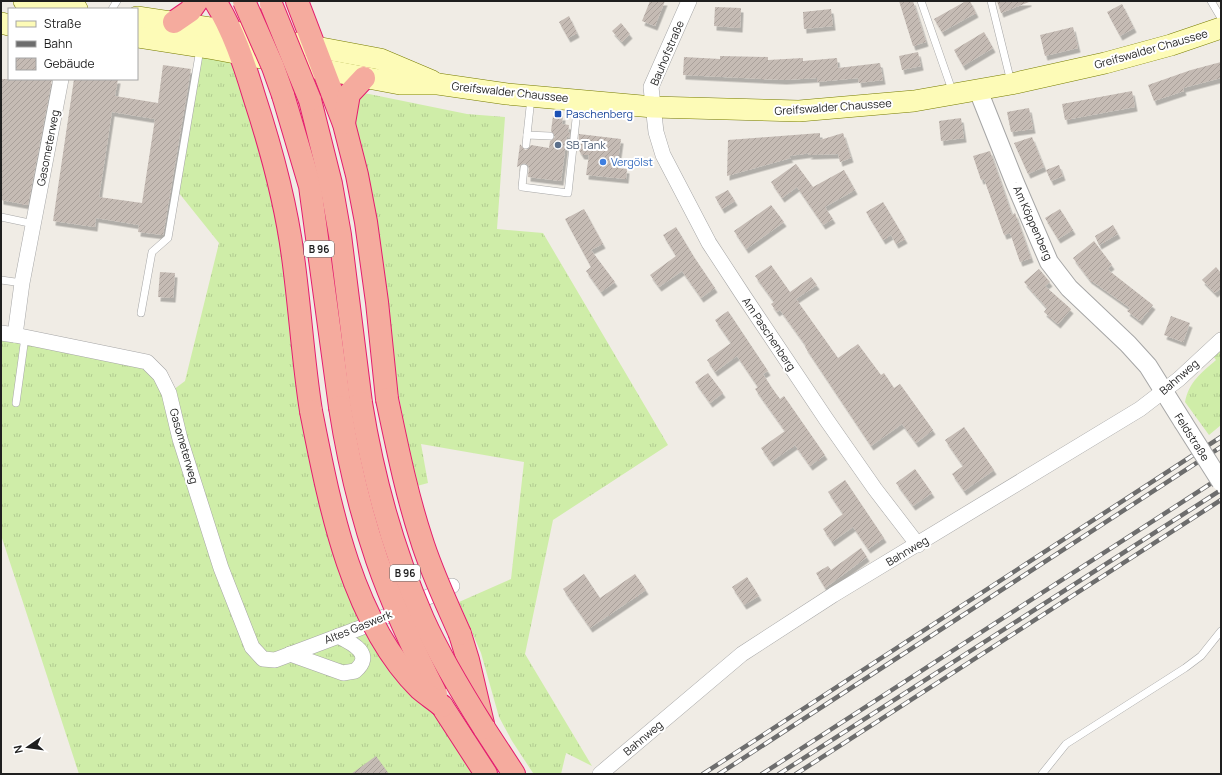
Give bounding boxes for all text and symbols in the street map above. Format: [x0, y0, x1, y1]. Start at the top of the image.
legend [8, 8, 138, 80]
text: Straße [44, 15, 81, 32]
street label: Bauhofstraße [646, 17, 687, 88]
street label: Greifswalder Chaussee [1092, 25, 1210, 72]
text: Bahn [44, 35, 72, 52]
text: Gebäude [44, 55, 95, 72]
street label: Greifswalder Chaussee [451, 78, 570, 105]
street label: Greifswalder Chaussee [774, 95, 893, 118]
place label: Paschenberg [566, 106, 633, 121]
street label: Gasometerweg [33, 108, 62, 187]
marker: Paschenberg [553, 109, 563, 119]
place label: SB Tank [566, 137, 606, 152]
marker: SB Tank [553, 140, 563, 150]
place label: Vergölst [611, 154, 653, 169]
marker: Vergölst [598, 157, 608, 167]
street label: Am Köppenberg [1010, 183, 1057, 262]
road number: B 96 [304, 241, 334, 257]
street label: Am Paschenberg [739, 294, 800, 373]
street label: Bahnweg [1156, 356, 1201, 398]
street label: Gasometerweg [167, 406, 202, 485]
street label: Feldstraße [1171, 410, 1214, 464]
street label: Bahnweg [883, 532, 931, 569]
road number: B 96 [390, 565, 420, 581]
street label: Altes Gaswerk [322, 606, 394, 647]
street label: Bahnweg [620, 717, 666, 758]
north arrow [8, 727, 48, 767]
text: N [10, 744, 26, 755]

